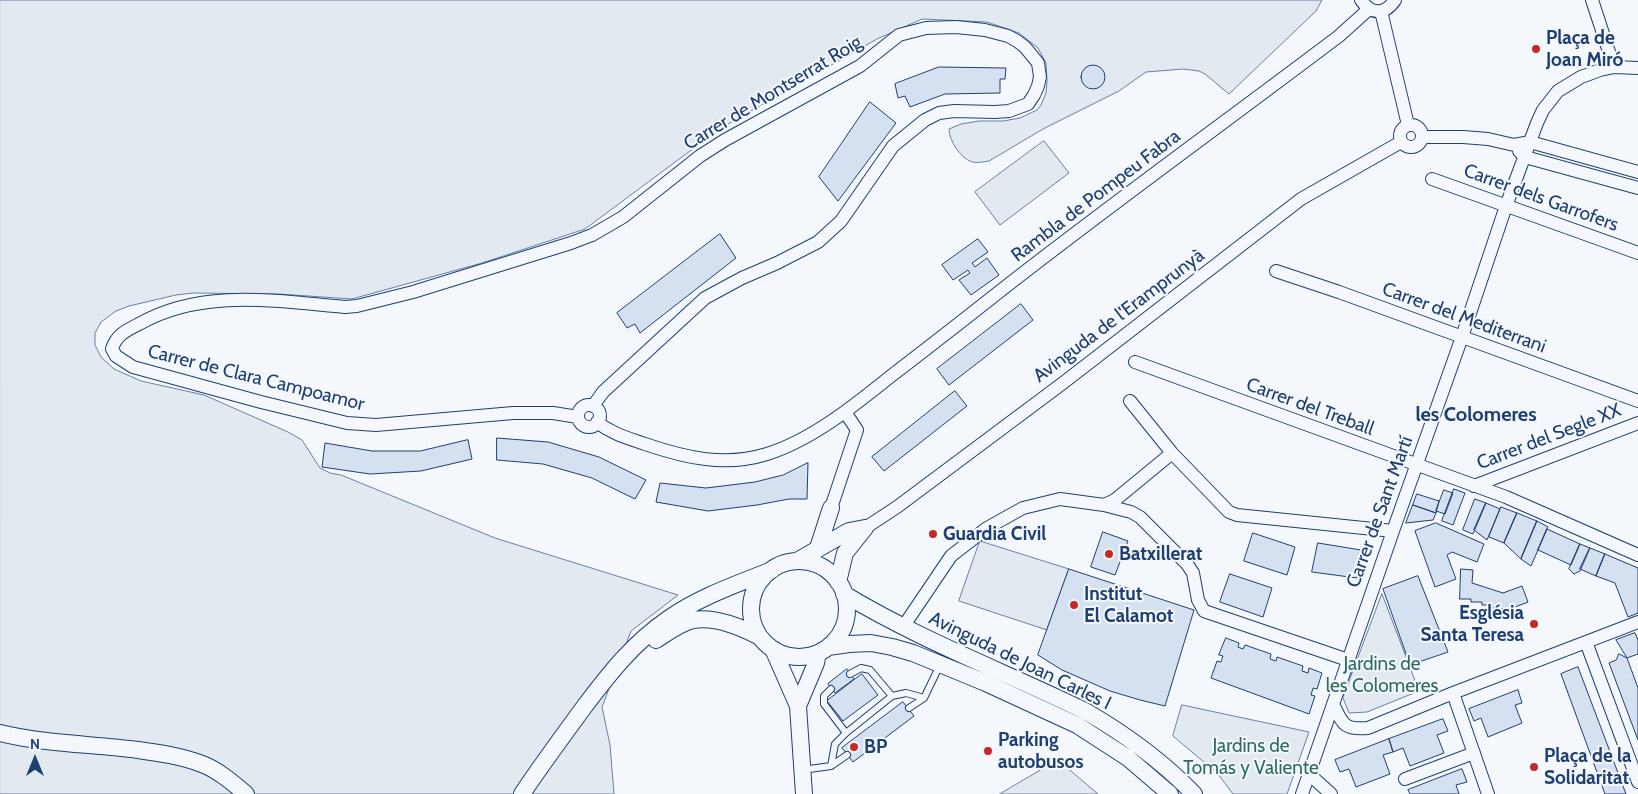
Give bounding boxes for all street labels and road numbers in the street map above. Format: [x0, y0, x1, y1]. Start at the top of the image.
street label: Carrer de Montserrat Roig [680, 31, 866, 155]
street label: Rambla de Pompeu Fabra [1007, 125, 1185, 267]
street label: Carrer dels Garrofers [1460, 159, 1622, 237]
street label: Avinguda de l'Eramprunyà [1029, 244, 1209, 388]
street label: Carrer del Mediterrani [1379, 278, 1549, 358]
street label: Carrer de Clara Campoamor [145, 340, 367, 416]
street label: Carrer del Treball [1243, 373, 1377, 441]
street label: Carrer del Segle XX [1474, 399, 1624, 475]
street label: Carrer de Sant Martí [1342, 433, 1418, 591]
street label: Avinguda de Joan Carles I [925, 607, 1115, 715]

